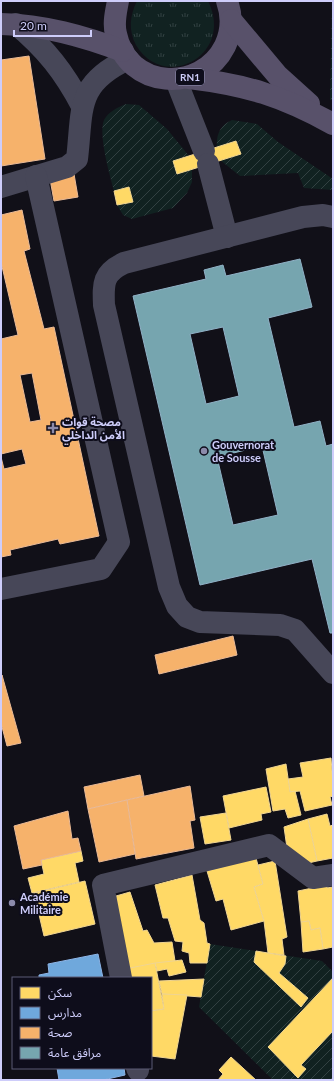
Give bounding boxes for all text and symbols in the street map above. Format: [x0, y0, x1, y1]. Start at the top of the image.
scale bar [14, 12, 91, 38]
text: 20 m [20, 18, 47, 33]
road number: RN1 [176, 69, 204, 85]
place label: مصحة قوات الأمن الداخلي [62, 415, 125, 445]
marker: مصحة قوات الأمن الداخلي [47, 422, 59, 434]
place label: Gouvernorat de Sousse [212, 438, 275, 464]
marker: Gouvernorat de Sousse [199, 446, 209, 456]
place label: Académie Militaire [19, 890, 68, 916]
marker: Académie Militaire [7, 898, 17, 908]
legend [12, 977, 152, 1069]
text: سكن [48, 985, 72, 1000]
text: مدارس [48, 1005, 82, 1020]
text: صحة [48, 1025, 72, 1040]
text: مرافق عامة [48, 1045, 101, 1061]

